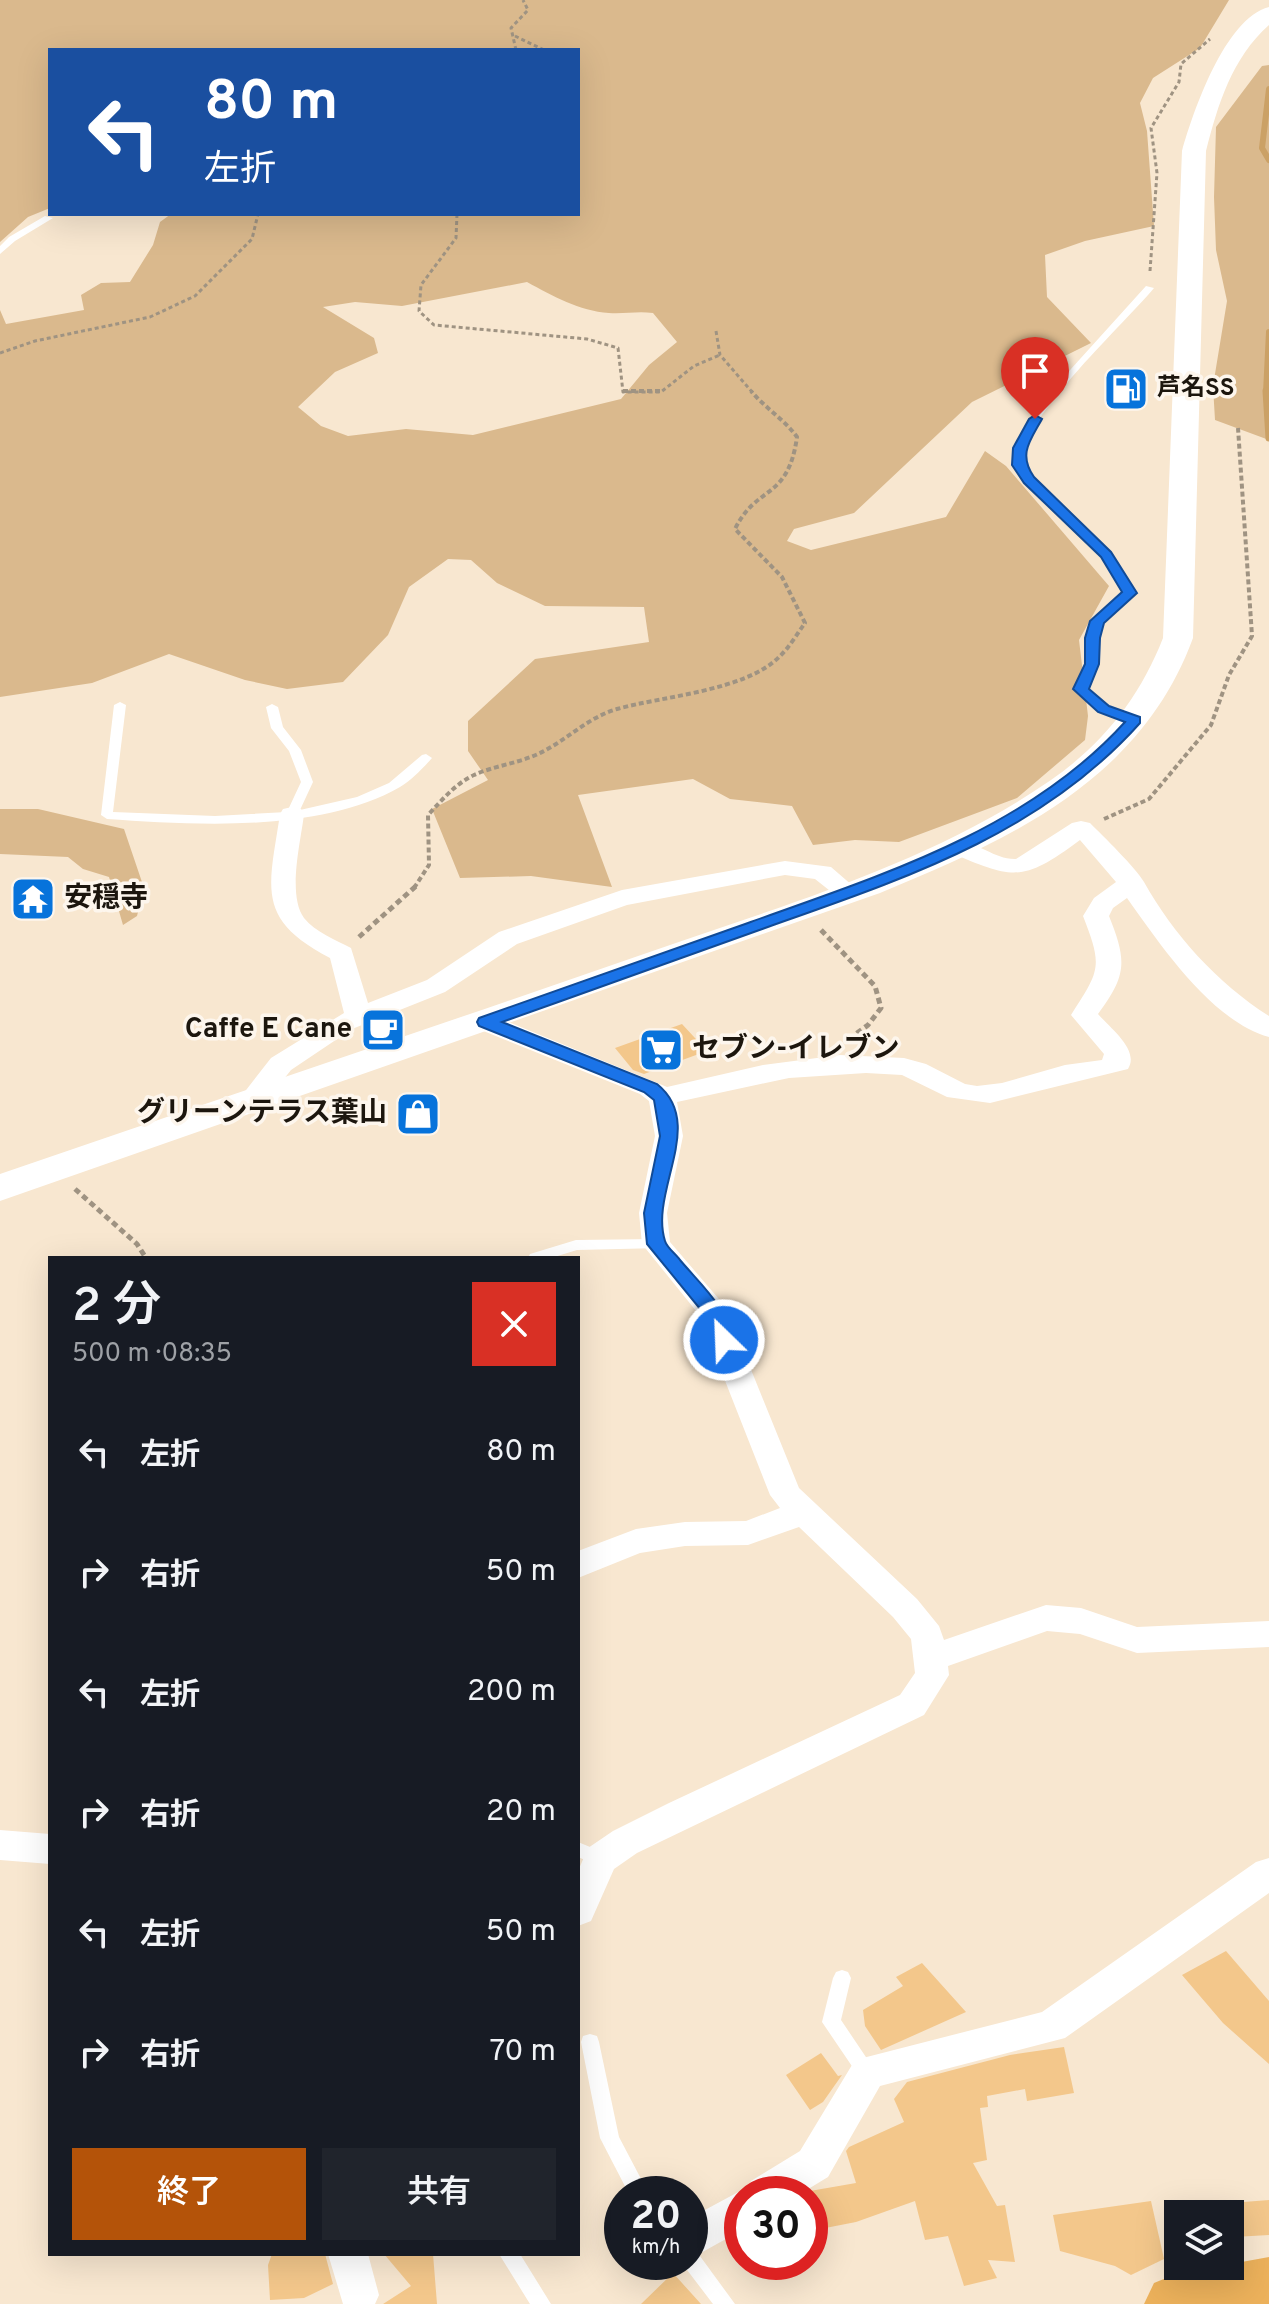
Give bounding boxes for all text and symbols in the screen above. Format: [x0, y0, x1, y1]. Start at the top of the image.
text: 80 m [204, 69, 338, 139]
icon: left [72, 80, 176, 184]
text: 左折 [204, 148, 276, 194]
pin [1001, 337, 1069, 419]
icon: arrive [1013, 349, 1057, 393]
fuel station icon: 芦名SS [1102, 365, 1150, 413]
place label: 芦名SS [1157, 374, 1234, 404]
temple icon: 安穏寺 [9, 875, 57, 923]
place label: 安穏寺 [64, 881, 148, 917]
cafe icon: Caffe E Cane [359, 1006, 407, 1054]
place label: Caffe E Cane [185, 1012, 352, 1048]
supermarket icon: セブン-イレブン [637, 1026, 685, 1074]
place label: セブン-イレブン [692, 1032, 900, 1068]
shop icon: グリーンテラス葉山 [394, 1090, 442, 1138]
place label: グリーンテラス葉山 [137, 1096, 387, 1132]
text: 2 分 [72, 1278, 161, 1338]
button: close [472, 1282, 556, 1366]
position arrow [682, 1298, 766, 1382]
text: 500 m · 08:35 [72, 1338, 232, 1371]
icon: left [72, 1430, 116, 1474]
text: 80 m [486, 1434, 556, 1471]
text: 左折 [140, 1438, 200, 1475]
icon: right [72, 1550, 116, 1594]
text: 50 m [486, 1554, 556, 1591]
text: 右折 [140, 1558, 200, 1595]
icon: left [72, 1670, 116, 1714]
text: 200 m [467, 1674, 556, 1711]
text: 左折 [140, 1678, 200, 1715]
icon: right [72, 1790, 116, 1834]
text: 20 m [486, 1794, 556, 1831]
text: 右折 [140, 1798, 200, 1835]
icon: left [72, 1910, 116, 1954]
text: 50 m [486, 1914, 556, 1951]
text: 左折 [140, 1918, 200, 1955]
icon: right [72, 2030, 116, 2074]
text: 70 m [490, 2034, 556, 2071]
text: 右折 [140, 2038, 200, 2075]
button: 終了 [72, 2148, 306, 2240]
button: 共有 [322, 2148, 556, 2240]
speed limit sign: 30 [724, 2176, 828, 2280]
text: 20 [631, 2193, 681, 2243]
map controls [1164, 2200, 1244, 2280]
button: layers [1164, 2200, 1244, 2280]
text: km/h [632, 2235, 680, 2261]

